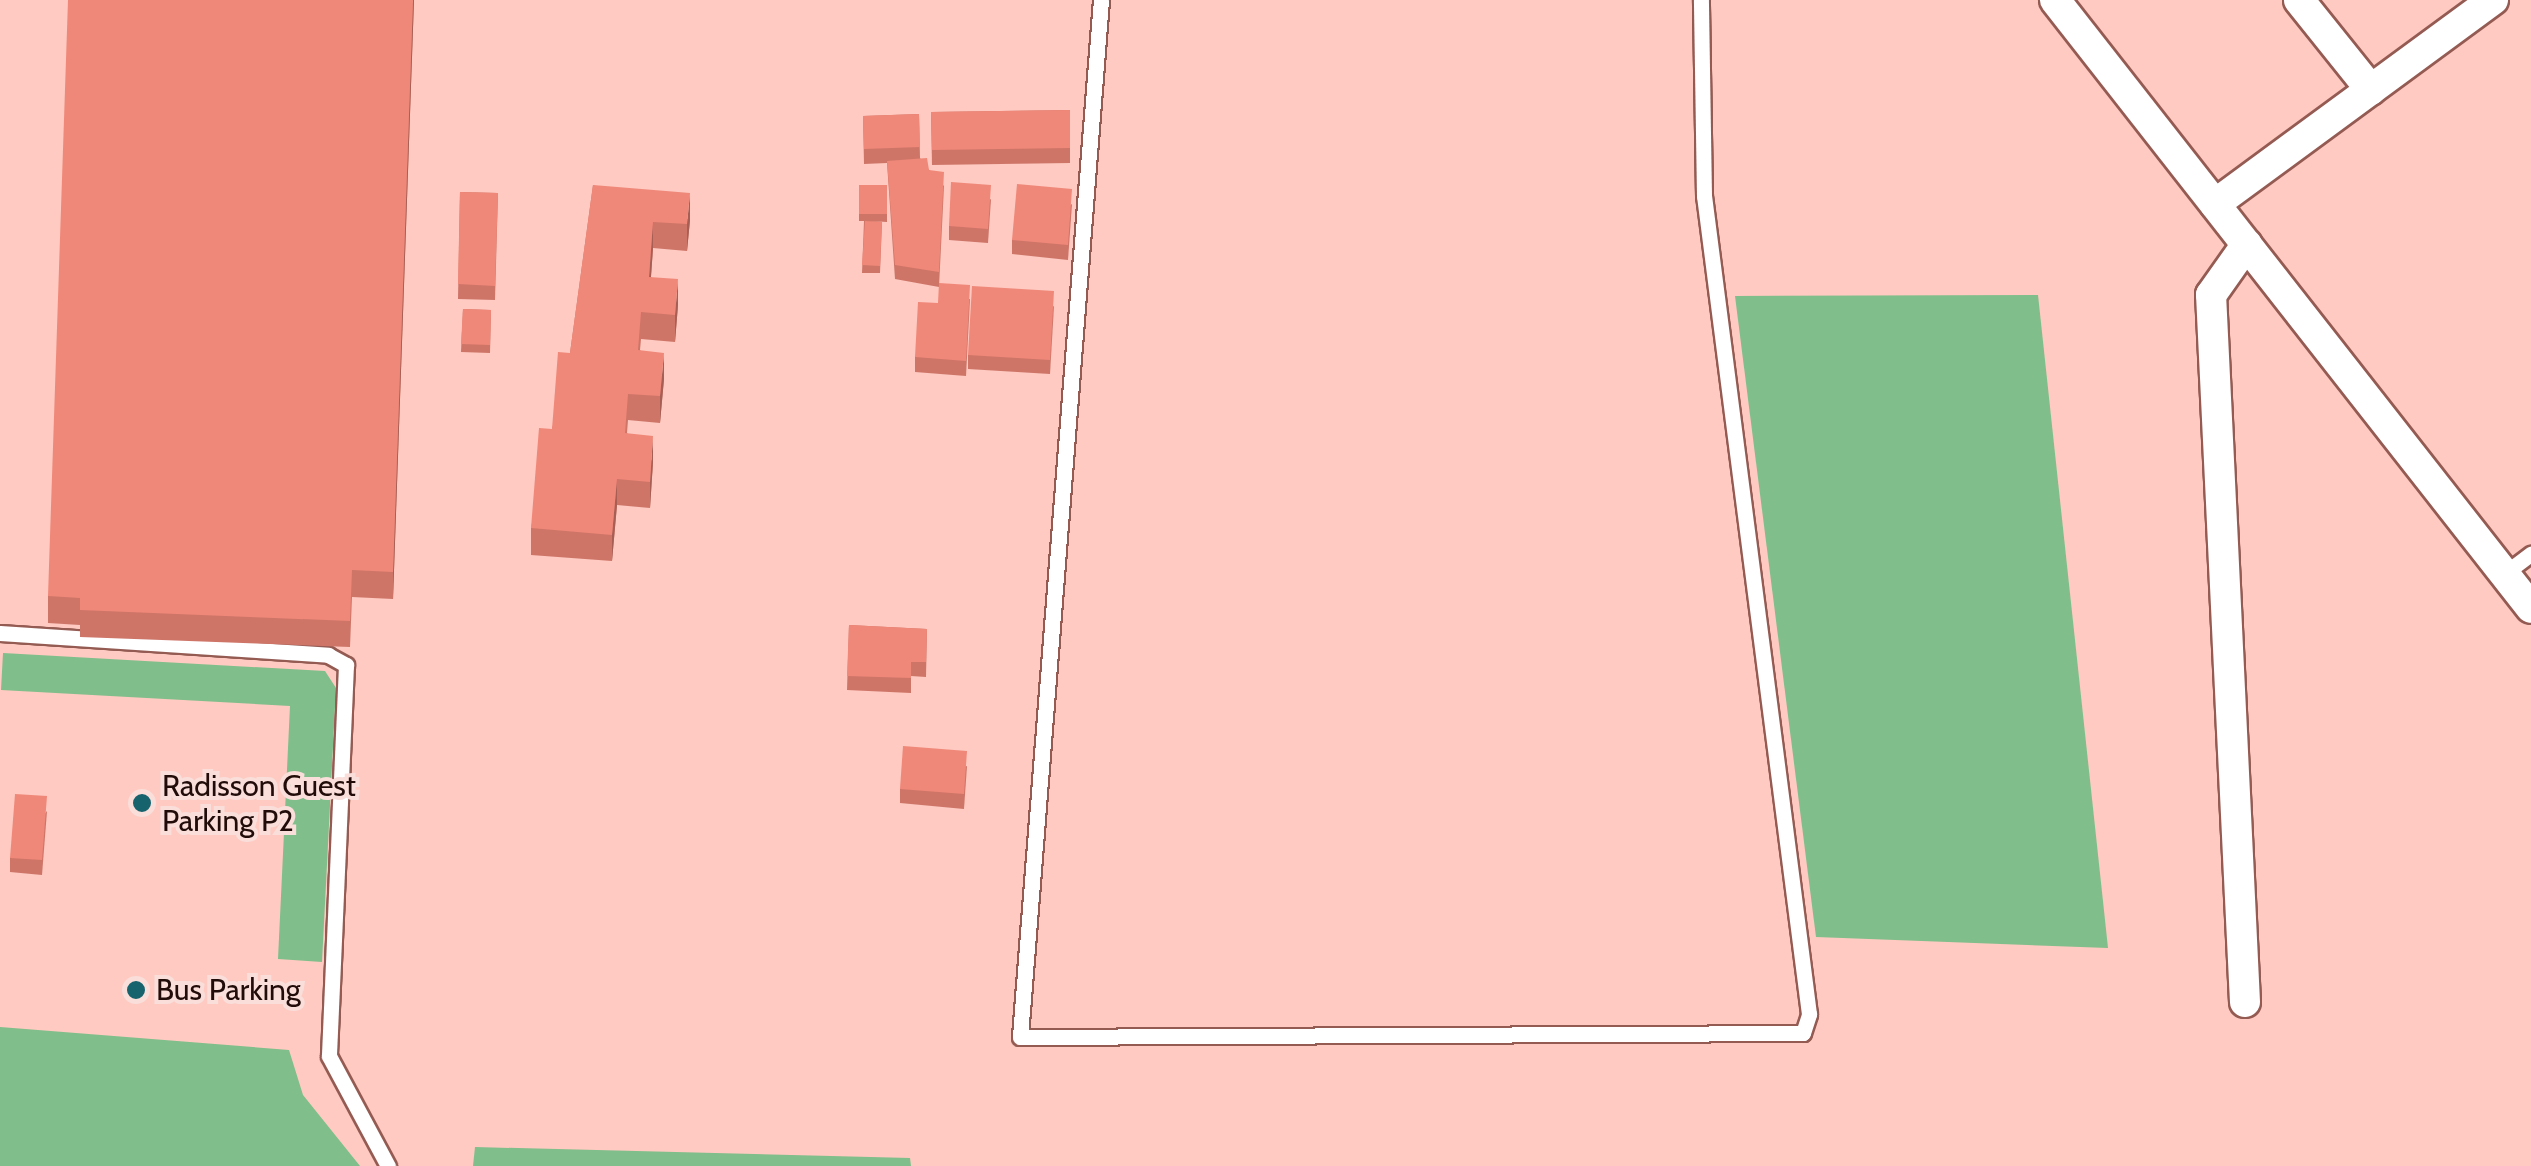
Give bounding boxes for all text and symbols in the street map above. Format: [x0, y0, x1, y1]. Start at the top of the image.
place label: Radisson Guest Parking P2 [162, 768, 356, 838]
marker: Radisson Guest Parking P2 [131, 792, 153, 814]
place label: Bus Parking [156, 972, 301, 1008]
marker: Bus Parking [125, 979, 147, 1001]

